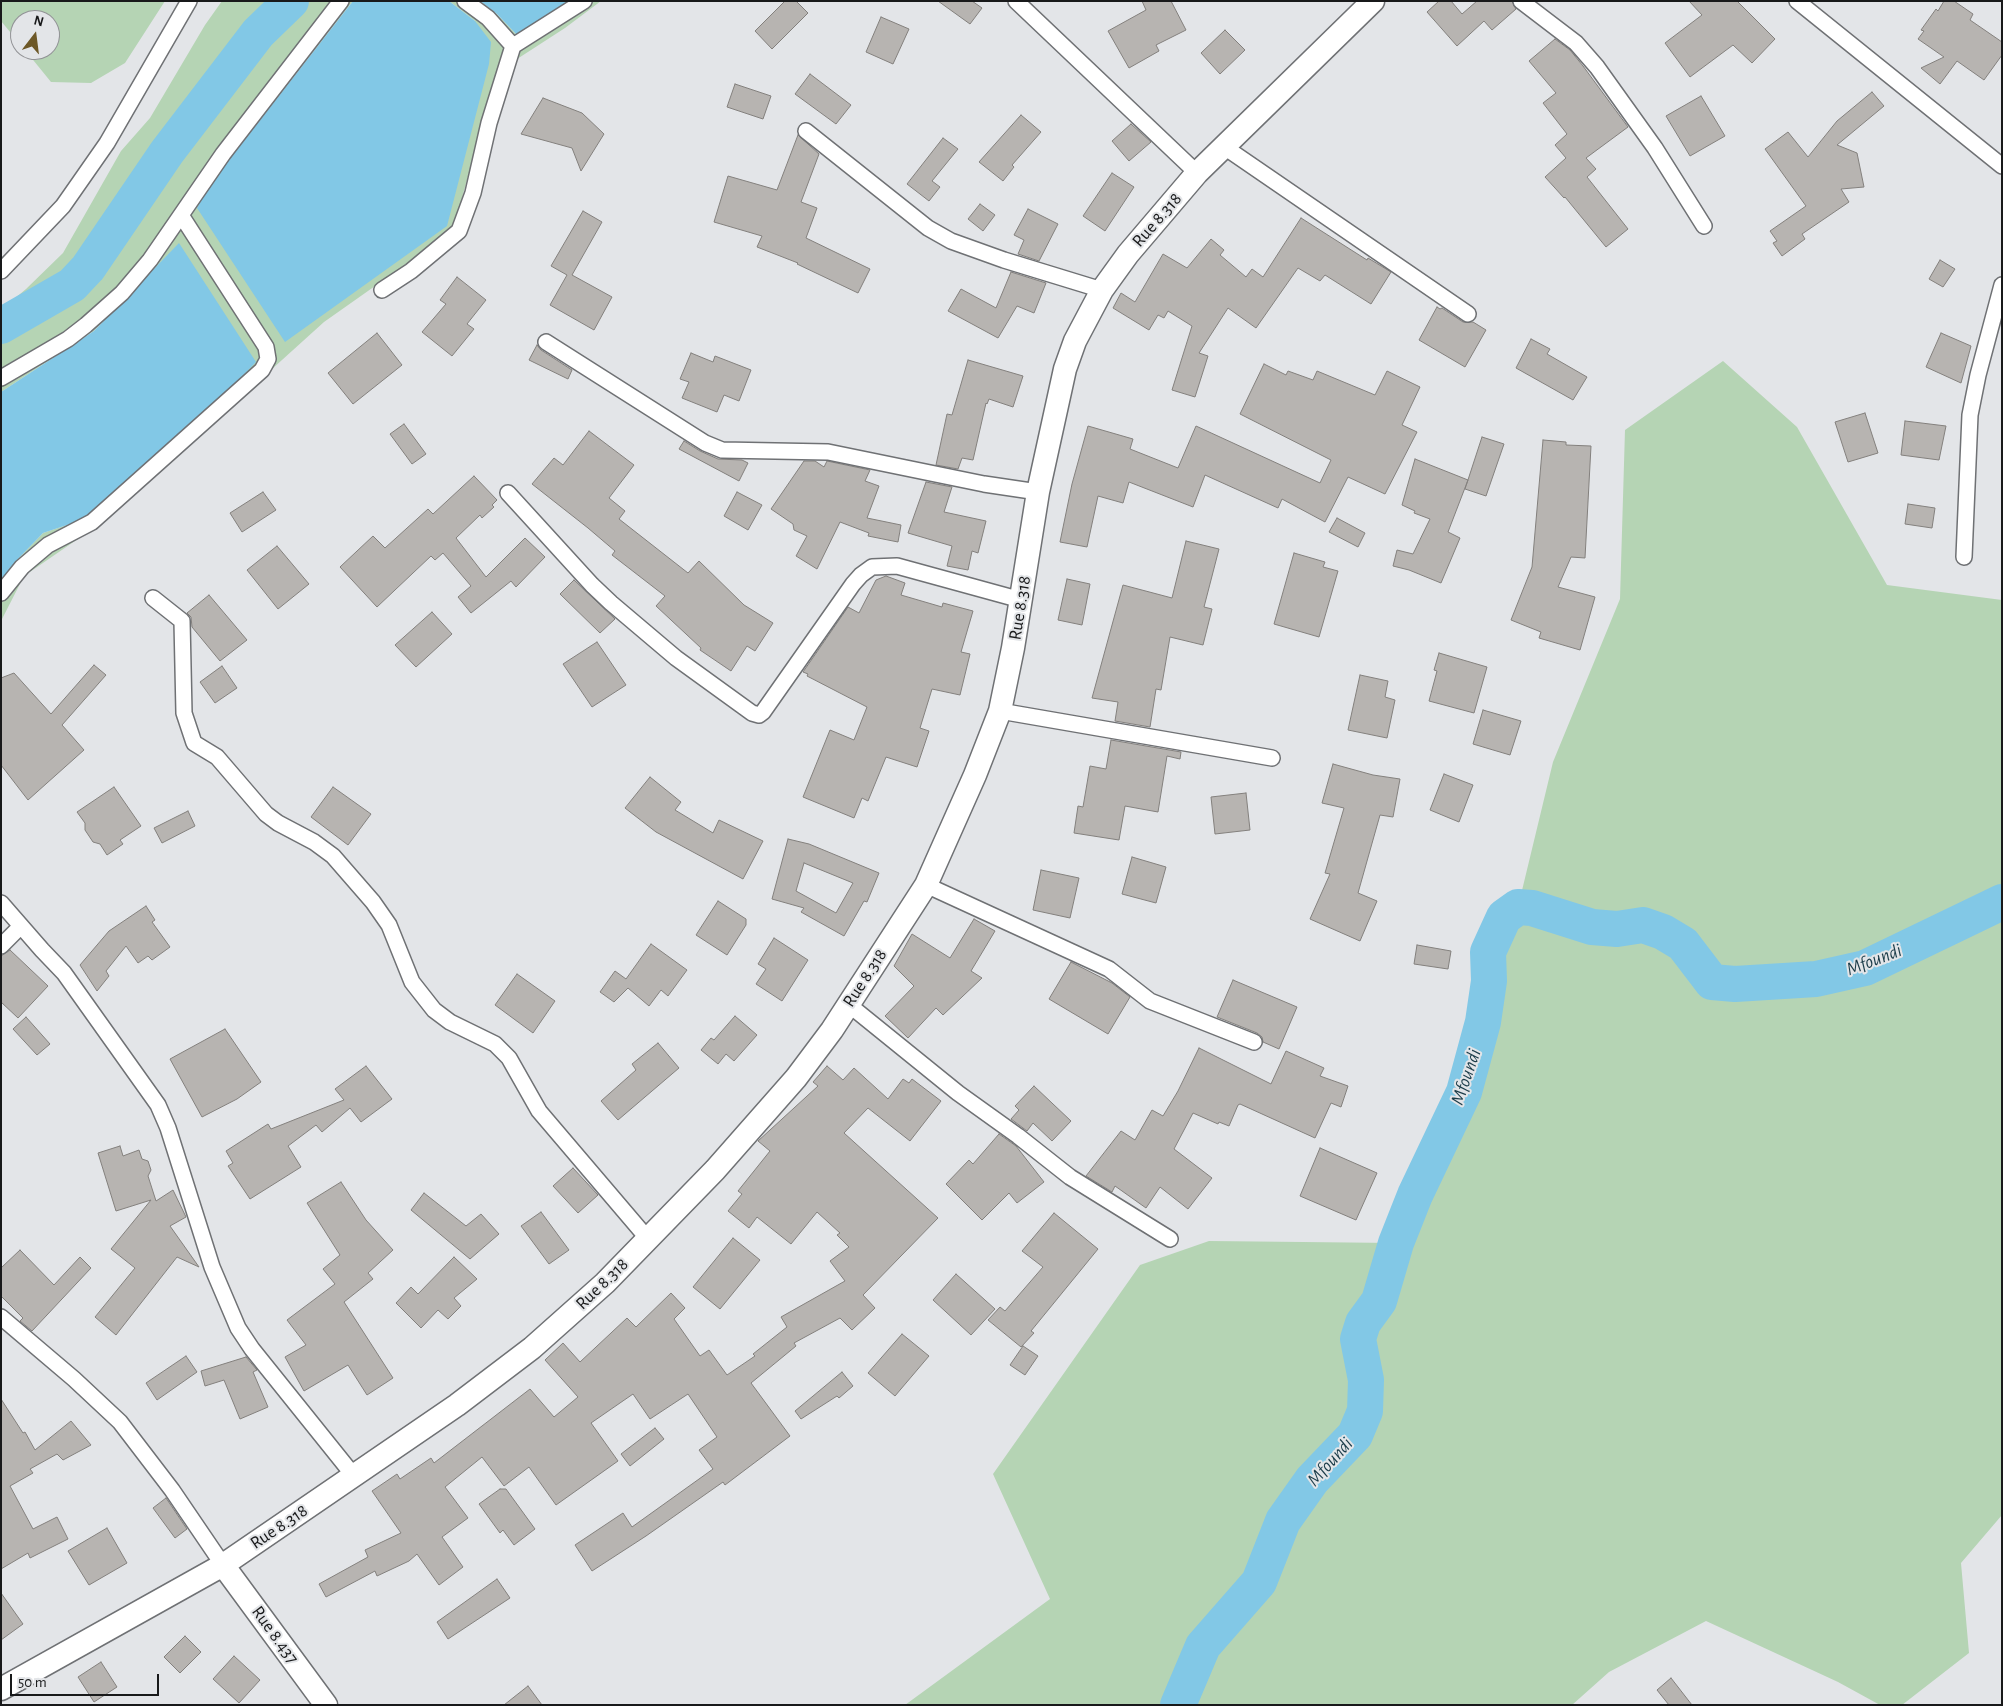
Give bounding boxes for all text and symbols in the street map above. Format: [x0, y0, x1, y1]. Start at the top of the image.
north arrow [10, 10, 60, 60]
text: N [32, 13, 45, 29]
street label: Rue 8.318 [1128, 188, 1186, 252]
street label: Rue 8.318 [1004, 574, 1036, 642]
water label: Mfoundi [1843, 939, 1905, 981]
street label: Rue 8.318 [838, 945, 892, 1011]
water label: Mfoundi [1446, 1046, 1486, 1108]
street label: Rue 8.318 [571, 1254, 633, 1314]
water label: Mfoundi [1302, 1433, 1358, 1491]
street label: Rue 8.318 [246, 1500, 312, 1554]
street label: Rue 8.437 [247, 1602, 303, 1668]
scale bar [12, 1664, 161, 1696]
text: 50 m [18, 1675, 47, 1690]

